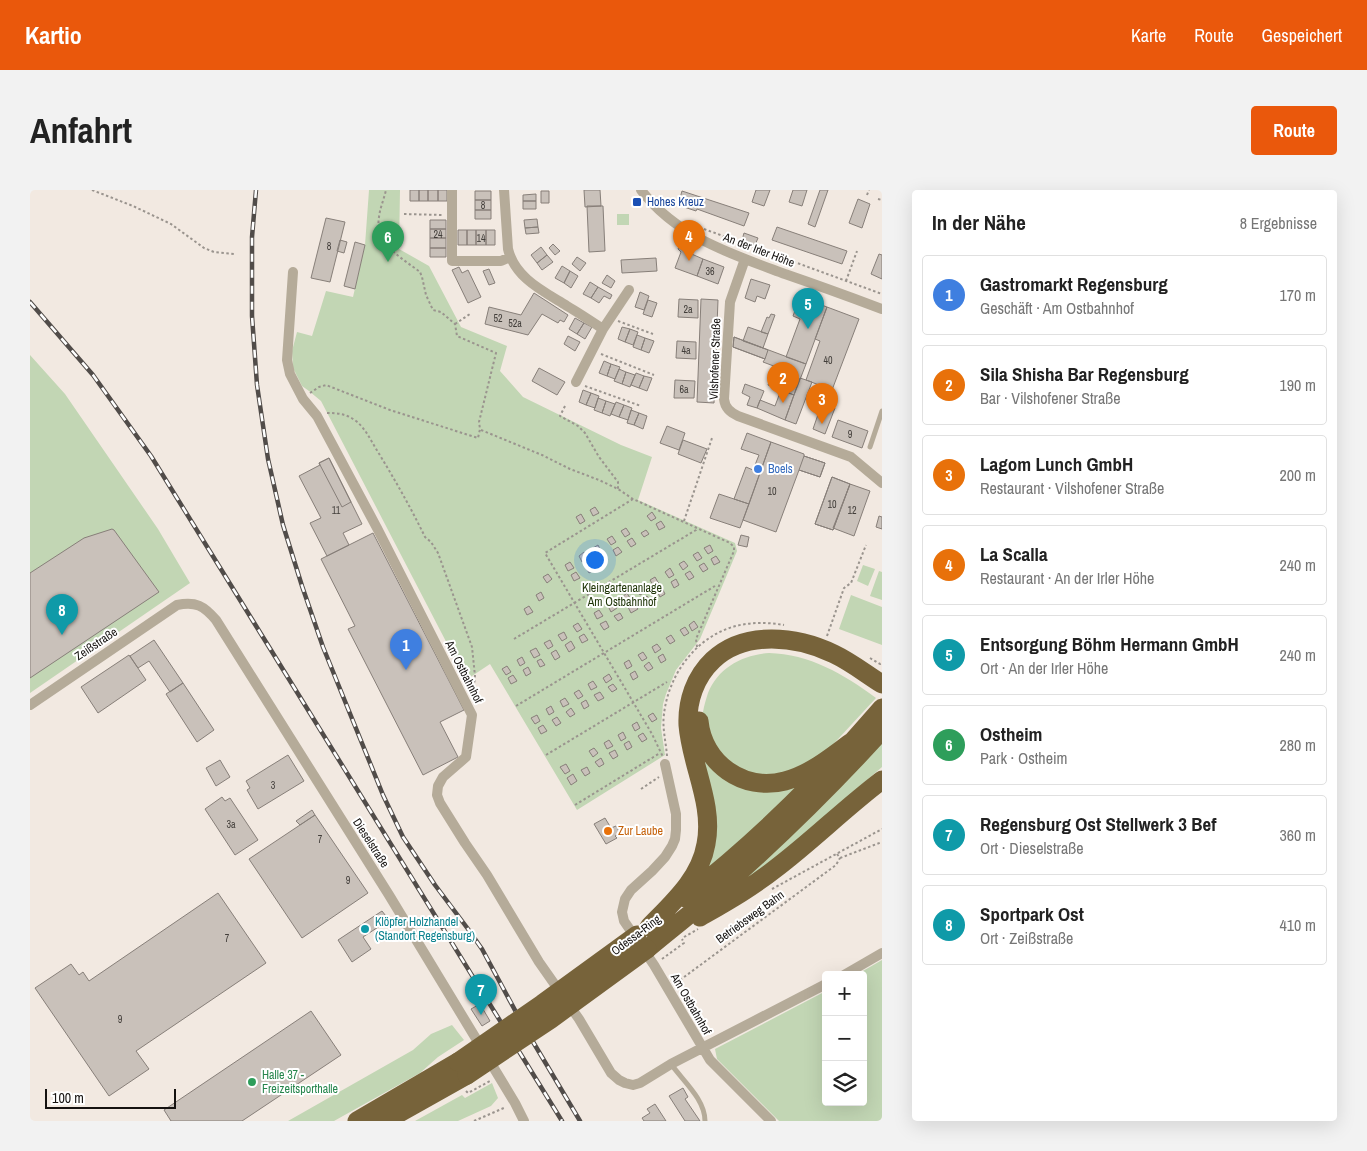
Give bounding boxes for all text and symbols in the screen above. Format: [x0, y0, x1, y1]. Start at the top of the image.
text: Kartio [25, 19, 82, 51]
text: Karte [1131, 23, 1166, 48]
text: Route [1194, 23, 1234, 48]
text: Gespeichert [1262, 23, 1342, 48]
button: Route [1251, 106, 1337, 155]
text: Anfahrt [30, 107, 132, 154]
place label: Hohes Kreuz [647, 194, 704, 210]
marker: Hohes Kreuz [631, 196, 643, 208]
house number: 8 [481, 199, 486, 212]
text: In der Nähe [932, 208, 1026, 237]
text: 8 Ergebnisse [1240, 212, 1317, 234]
pin: 4 [673, 220, 705, 261]
pin: 6 [372, 221, 404, 262]
house number: 24 [433, 228, 443, 241]
street label: An der Irler Höhe [720, 229, 797, 271]
house number: 14 [476, 232, 486, 245]
house number: 8 [327, 240, 332, 253]
house number: 36 [705, 265, 715, 278]
text: Gastromarkt Regensburg [980, 271, 1168, 297]
text: 1 [945, 284, 953, 306]
text: 170 m [1280, 284, 1316, 306]
pin: 5 [792, 288, 824, 329]
text: Geschäft · Am Ostbahnhof [980, 297, 1134, 319]
house number: 2a [683, 303, 693, 316]
house number: 52 [493, 312, 503, 325]
house number: 52a [508, 317, 522, 330]
street label: Vilshofener Straße [706, 318, 724, 400]
house number: 4a [681, 344, 691, 357]
house number: 40 [823, 354, 833, 367]
text: Sila Shisha Bar Regensburg [980, 361, 1189, 387]
pin: 2 [767, 362, 799, 403]
text: 2 [945, 374, 953, 396]
text: 190 m [1280, 374, 1316, 396]
house number: 6a [679, 383, 689, 396]
pin: 3 [806, 383, 838, 424]
text: Bar · Vilshofener Straße [980, 387, 1121, 409]
house number: 9 [848, 428, 853, 441]
text: Lagom Lunch GmbH [980, 451, 1133, 477]
place label: Boels [768, 461, 793, 477]
marker: Boels [752, 463, 764, 475]
text: 3 [945, 464, 953, 486]
text: 200 m [1280, 464, 1316, 486]
text: Restaurant · Vilshofener Straße [980, 477, 1164, 499]
house number: 10 [767, 485, 777, 498]
house number: 10 [827, 498, 837, 511]
house number: 11 [332, 504, 341, 517]
house number: 12 [847, 504, 857, 517]
text: La Scalla [980, 541, 1048, 567]
your location [582, 547, 608, 573]
text: 4 [945, 554, 953, 576]
text: 240 m [1280, 554, 1316, 576]
text: Restaurant · An der Irler Höhe [980, 567, 1154, 589]
park label: Kleingartenanlage Am Ostbahnhof [582, 580, 662, 610]
pin: 8 [46, 594, 78, 635]
street label: Zeißstraße [72, 624, 120, 664]
pin: 1 [390, 629, 422, 670]
text: Entsorgung Böhm Hermann GmbH [980, 631, 1239, 657]
street label: Am Ostbahnhof [441, 637, 487, 706]
text: 5 [945, 644, 953, 666]
text: 240 m [1280, 644, 1316, 666]
text: Ort · An der Irler Höhe [980, 657, 1108, 679]
text: Ostheim [980, 721, 1042, 747]
text: 6 [945, 734, 953, 756]
text: 280 m [1280, 734, 1316, 756]
text: Park · Ostheim [980, 747, 1068, 769]
house number: 3 [271, 779, 276, 792]
text: Regensburg Ost Stellwerk 3 Bef [980, 811, 1216, 837]
street label: Dieselstraße [349, 815, 393, 871]
house number: 3a [226, 818, 236, 831]
place label: Zur Laube [618, 823, 663, 839]
text: 7 [945, 824, 953, 846]
text: 360 m [1280, 824, 1316, 846]
marker: Zur Laube [602, 825, 614, 837]
house number: 7 [318, 833, 323, 846]
text: Ort · Dieselstraße [980, 837, 1084, 859]
house number: 9 [346, 874, 351, 887]
street label: Betriebsweg Bahn [713, 887, 787, 947]
text: Sportpark Ost [980, 901, 1084, 927]
street label: Odessa-Ring [608, 911, 664, 959]
place label: Klöpfer Holzhandel (Standort Regensburg) [375, 914, 475, 944]
text: 8 [945, 914, 953, 936]
text: 410 m [1280, 914, 1316, 936]
marker: Klöpfer Holzhandel (Standort Regensburg) [359, 923, 371, 935]
text: Ort · Zeißstraße [980, 927, 1073, 949]
house number: 7 [225, 932, 230, 945]
street label: Am Ostbahnhof [666, 970, 715, 1038]
map controls [822, 971, 867, 1106]
button: + [822, 971, 867, 1016]
pin: 7 [465, 974, 497, 1015]
house number: 9 [118, 1013, 123, 1026]
button: − [822, 1016, 867, 1061]
button: layers [822, 1061, 867, 1106]
place label: Halle 37 - Freizeitsporthalle [262, 1067, 338, 1097]
marker: Halle 37 - Freizeitsporthalle [246, 1076, 258, 1088]
scale bar [45, 1086, 176, 1109]
text: 100 m [52, 1089, 84, 1107]

